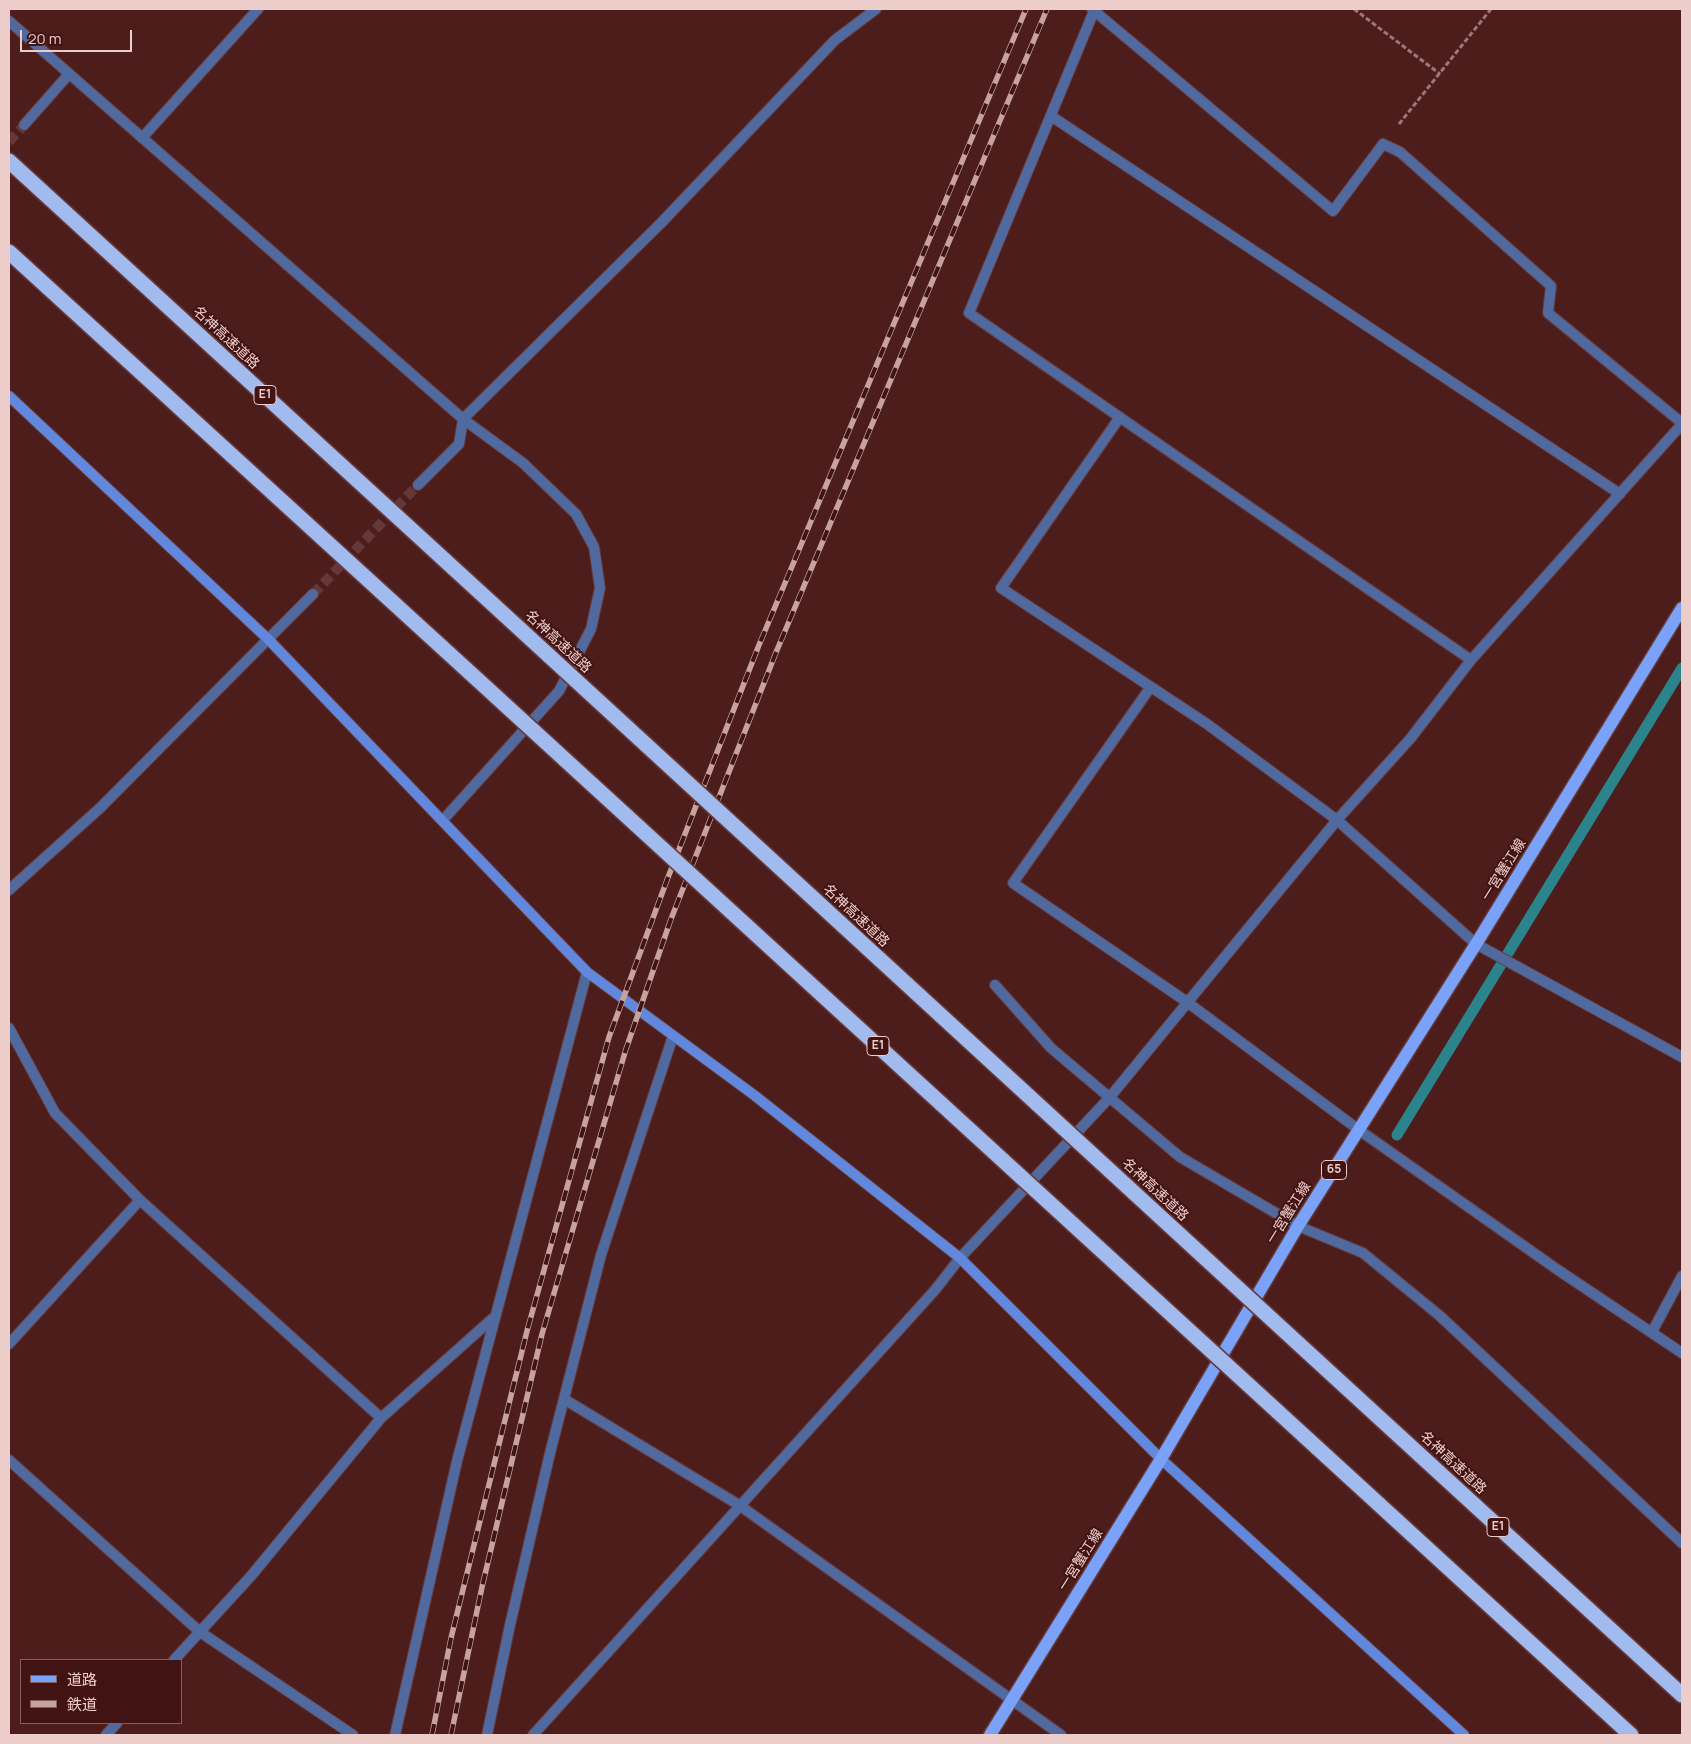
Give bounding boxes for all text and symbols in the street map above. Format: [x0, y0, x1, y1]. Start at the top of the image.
scale bar [22, 20, 135, 52]
text: 20 m [28, 28, 61, 49]
street label: 名神高速道路 [190, 303, 262, 373]
road number: E1 [254, 386, 276, 404]
street label: 名神高速道路 [522, 607, 594, 677]
street label: 一宮蟹江線 [1478, 836, 1530, 904]
street label: 名神高速道路 [820, 881, 892, 951]
road number: E1 [867, 1036, 889, 1056]
street label: 名神高速道路 [1119, 1155, 1191, 1225]
road number: 65 [1322, 1160, 1346, 1180]
street label: 一宮蟹江線 [1263, 1179, 1315, 1247]
street label: 名神高速道路 [1417, 1428, 1489, 1498]
road number: E1 [1487, 1518, 1509, 1536]
street label: 一宮蟹江線 [1055, 1526, 1107, 1594]
legend [20, 1659, 182, 1724]
text: 道路 [67, 1669, 97, 1690]
text: 鉄道 [67, 1694, 97, 1715]

